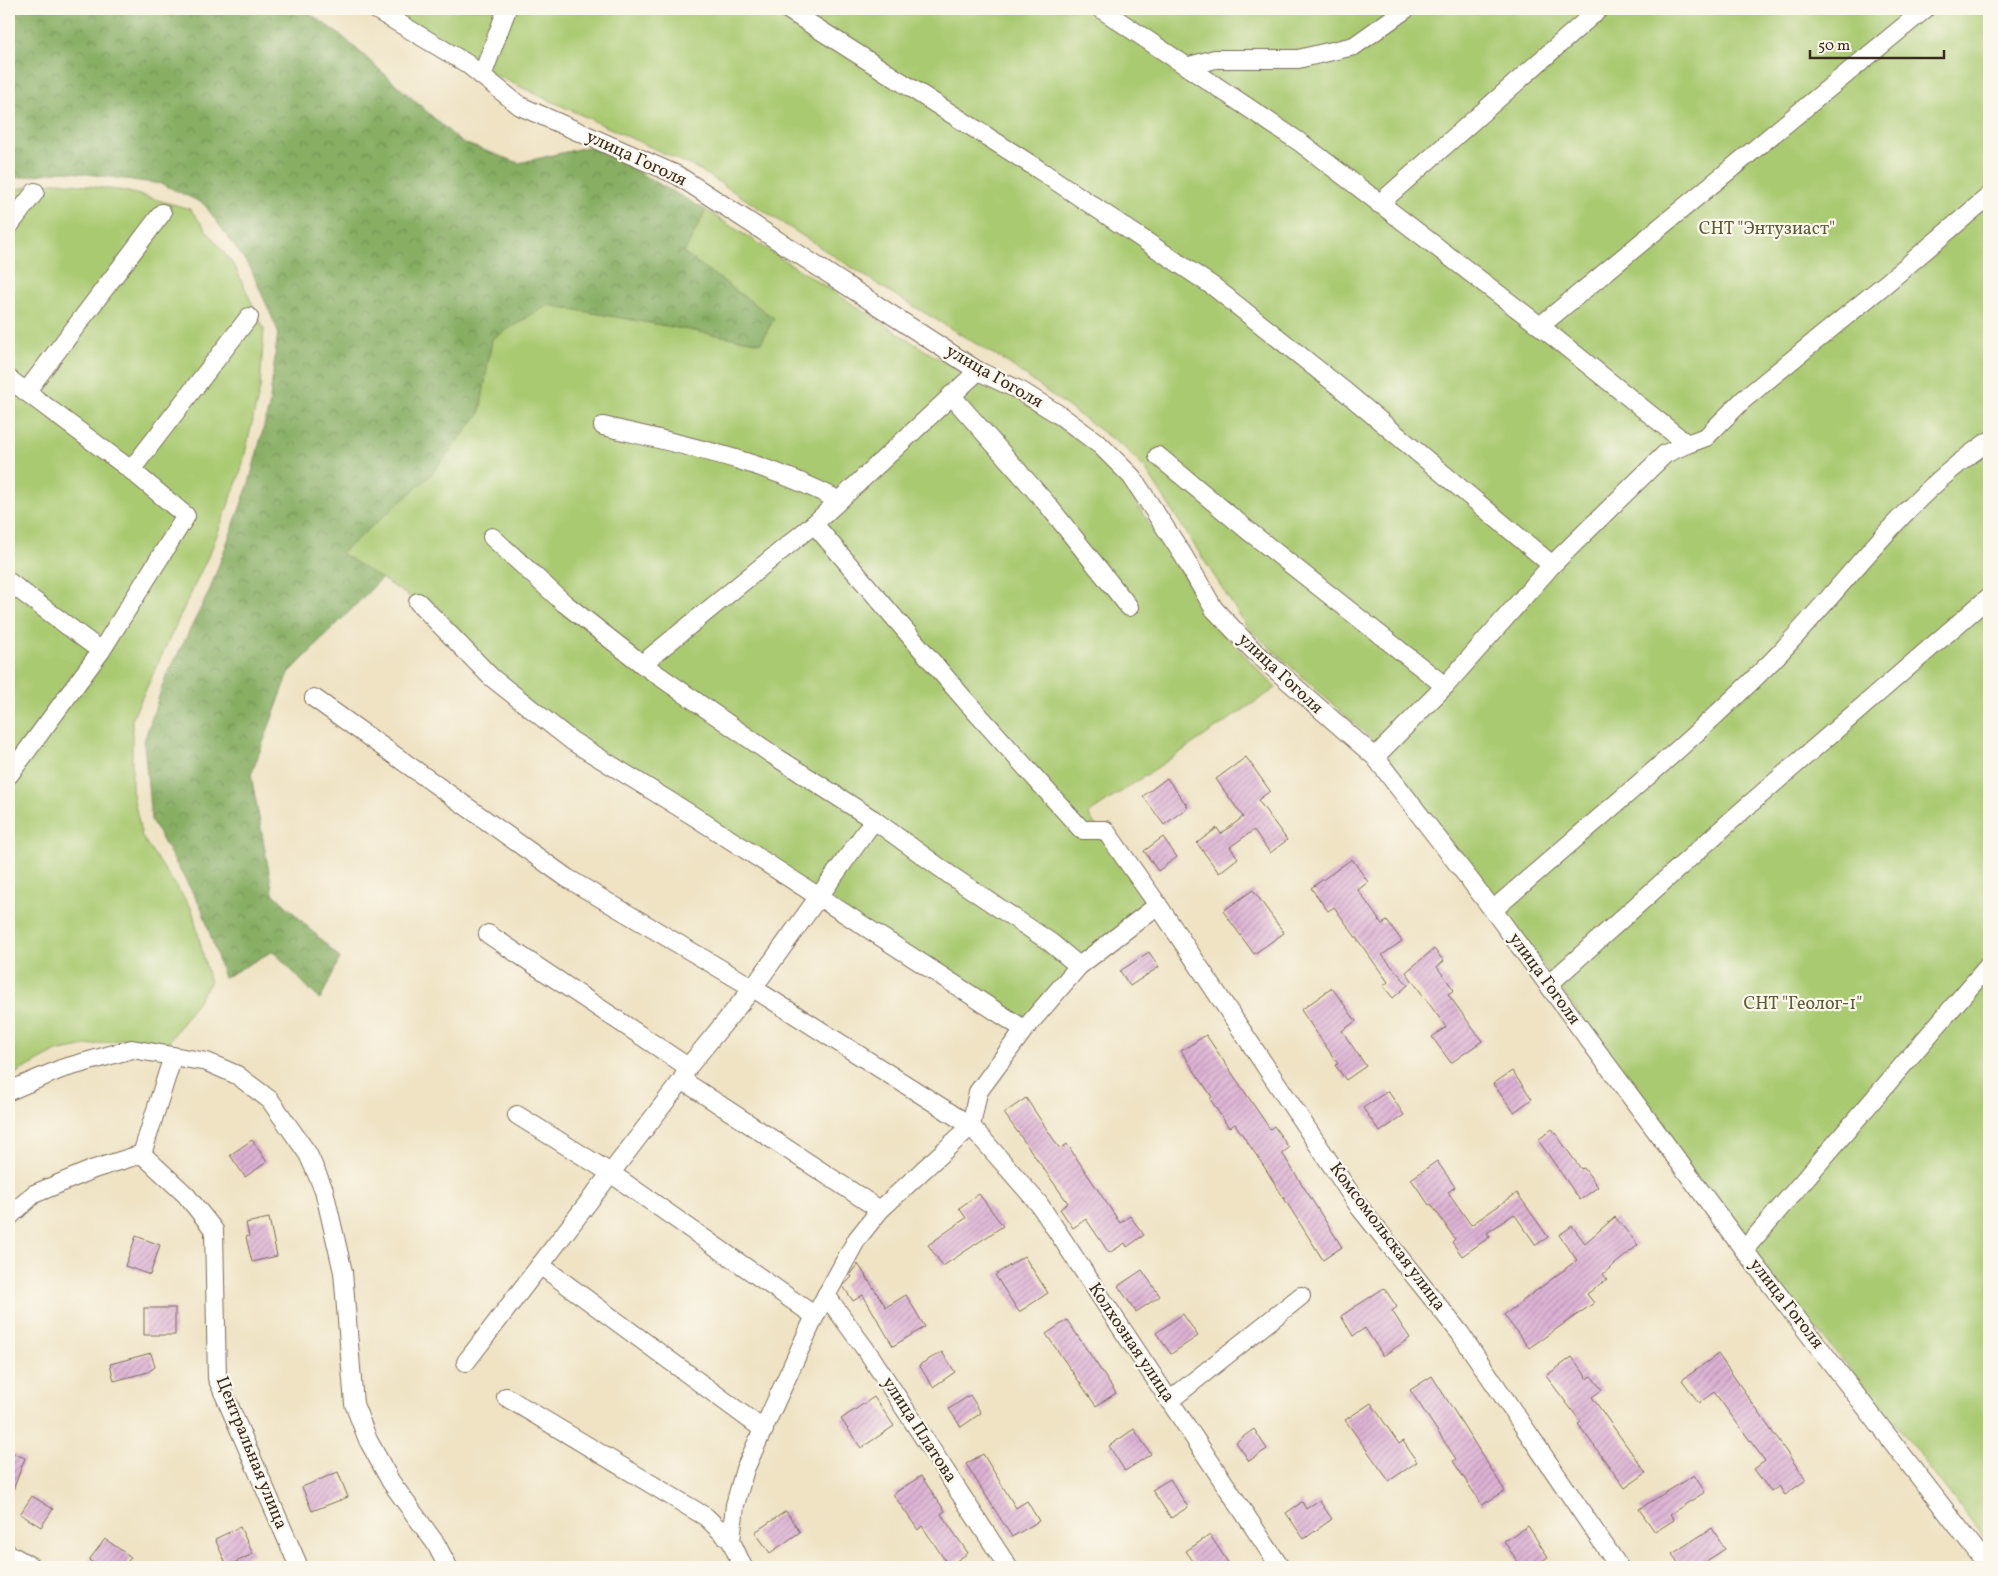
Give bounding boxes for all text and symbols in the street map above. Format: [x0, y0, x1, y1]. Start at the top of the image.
scale bar [1810, 28, 1944, 60]
text: 50 m [1818, 36, 1850, 57]
street label: улица Гоголя [582, 125, 690, 193]
park label: СНТ "Энтузиаст" [1699, 217, 1835, 242]
street label: улица Гоголя [941, 339, 1047, 415]
street label: улица Гоголя [1232, 628, 1328, 720]
street label: улица Гоголя [1502, 928, 1586, 1030]
park label: СНТ "Геолог-1" [1744, 992, 1862, 1017]
street label: Комсомольская улица [1323, 1158, 1451, 1316]
street label: улица Гоголя [1743, 1254, 1829, 1354]
street label: Колхозная улица [1082, 1278, 1180, 1408]
street label: улица Платова [875, 1372, 963, 1488]
street label: Центральная улица [209, 1373, 293, 1533]

